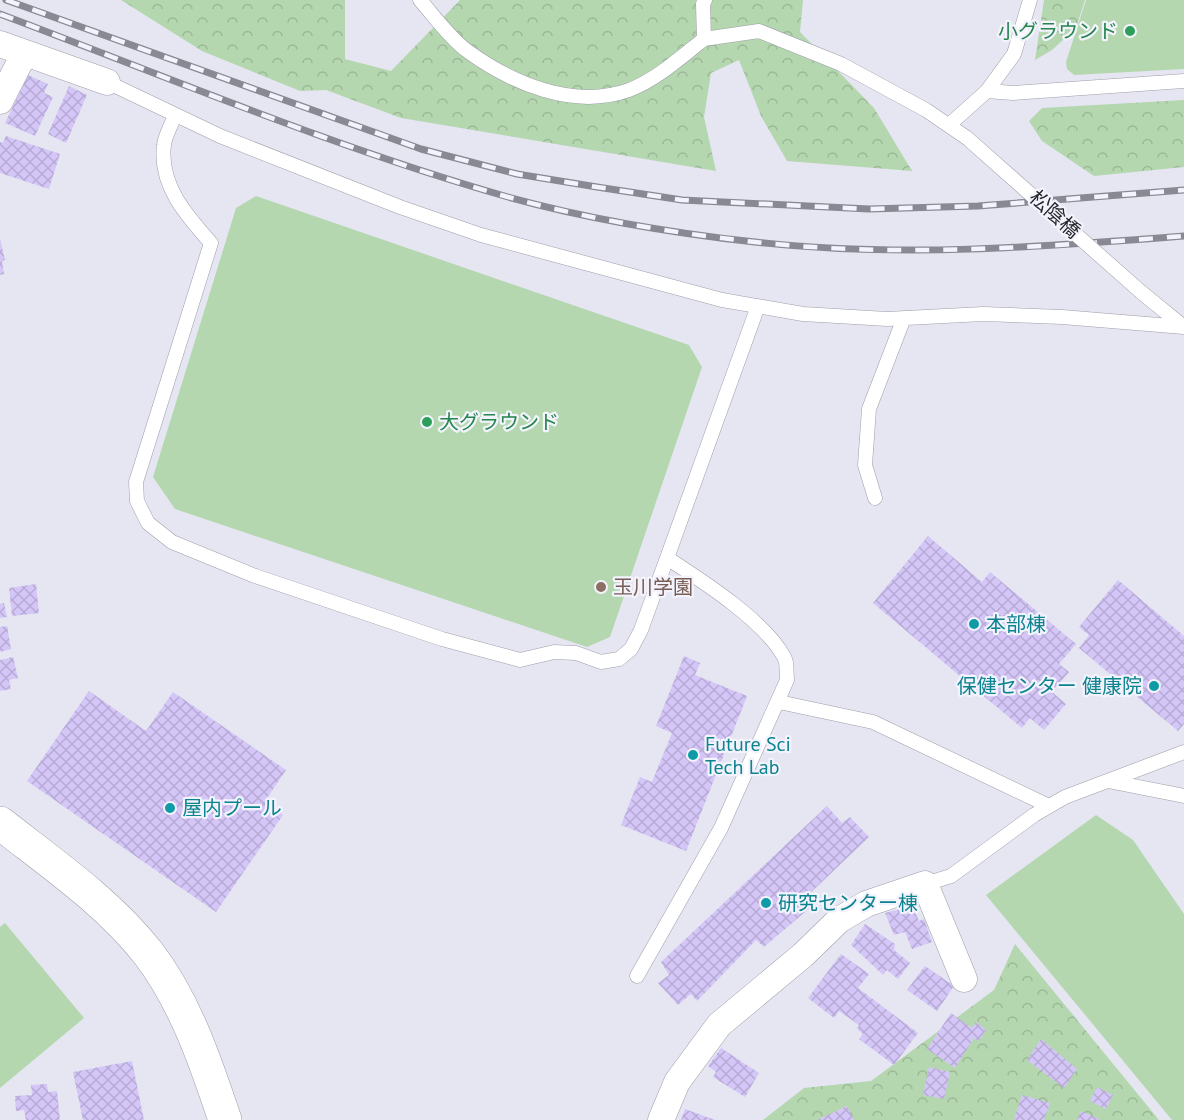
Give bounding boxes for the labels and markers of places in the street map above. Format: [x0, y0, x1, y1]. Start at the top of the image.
place label: 小グラウンド [998, 18, 1118, 44]
marker: 小グラウンド [1123, 24, 1137, 38]
place label: 大グラウンド [439, 409, 559, 435]
marker: 大グラウンド [420, 415, 434, 429]
place label: 玉川学園 [613, 574, 693, 600]
marker: 玉川学園 [594, 580, 608, 594]
place label: 本部棟 [986, 611, 1046, 637]
marker: 本部棟 [967, 617, 981, 631]
place label: 保健センター 健康院 [957, 673, 1142, 699]
marker: 保健センター 健康院 [1147, 679, 1161, 693]
place label: Future Sci Tech Lab [705, 731, 791, 780]
marker: Future Sci Tech Lab [686, 748, 700, 762]
place label: 屋内プール [182, 795, 282, 821]
marker: 屋内プール [163, 801, 177, 815]
place label: 研究センター棟 [778, 890, 918, 916]
marker: 研究センター棟 [759, 896, 773, 910]

